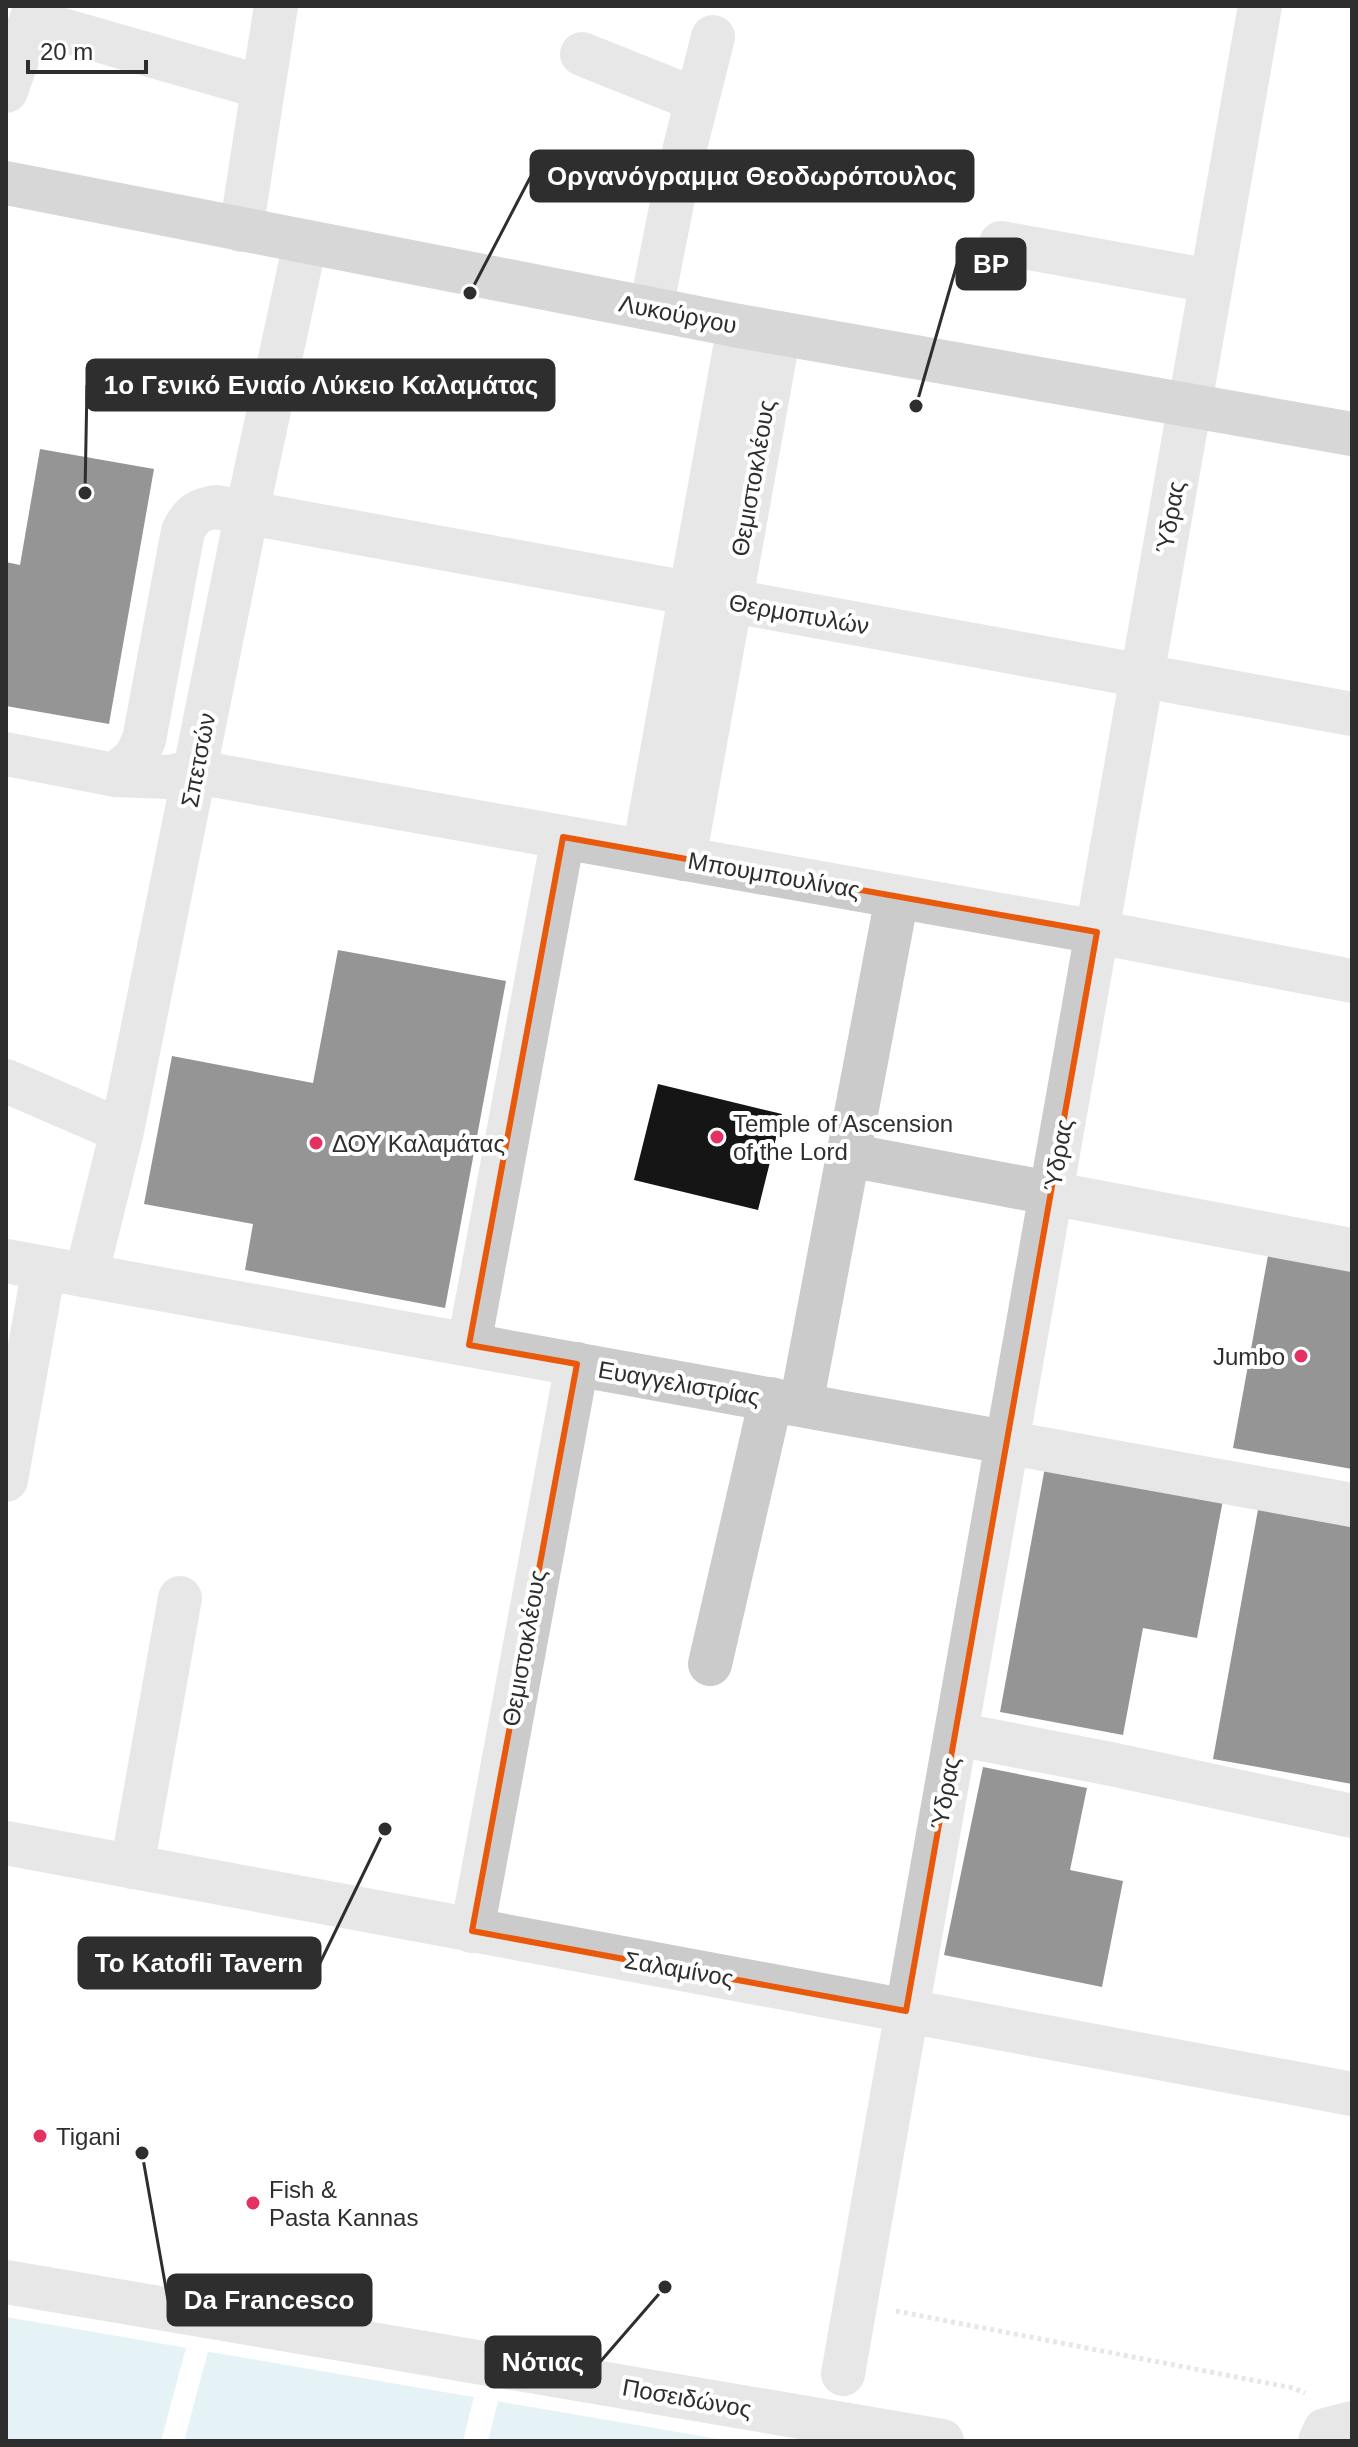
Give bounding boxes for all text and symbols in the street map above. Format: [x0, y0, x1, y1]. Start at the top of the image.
scale bar [28, 24, 146, 74]
text: 20 m [40, 38, 93, 65]
callout: Οργανόγραμμα Θεοδωρόπουλος [531, 151, 973, 201]
text: Οργανόγραμμα Θεοδωρόπουλος [547, 161, 957, 191]
callout: BP [957, 239, 1025, 289]
text: BP [973, 249, 1009, 279]
street label: Λυκούργου [617, 289, 739, 339]
callout: 1ο Γενικό Ενιαίο Λύκειο Καλαμάτας [87, 360, 554, 410]
text: 1ο Γενικό Ενιαίο Λύκειο Καλαμάτας [104, 370, 538, 400]
street label: Θεμιστοκλέους [726, 398, 780, 558]
street label: Ύδρας [1150, 479, 1190, 555]
street label: Θερμοπυλών [727, 588, 871, 640]
street label: Σπετσών [176, 710, 220, 810]
street label: Μπουμπουλίνας [686, 847, 862, 903]
place label: Temple of Ascension of the Lord [733, 1110, 953, 1165]
street label: Ύδρας [1038, 1117, 1078, 1193]
marker: Temple of Ascension of the Lord [708, 1128, 726, 1146]
place label: ΔΟΥ Καλαμάτας [332, 1130, 505, 1157]
marker: ΔΟΥ Καλαμάτας [307, 1134, 325, 1152]
place label: Jumbo [1213, 1343, 1285, 1370]
marker: Jumbo [1292, 1347, 1310, 1365]
street label: Ευαγγελιστρίας [596, 1355, 762, 1411]
street label: Θεμιστοκλέους [497, 1568, 551, 1728]
street label: Ύδρας [925, 1755, 965, 1831]
callout: To Katofli Tavern [79, 1938, 320, 1988]
street label: Σαλαμίνος [622, 1946, 736, 1992]
text: To Katofli Tavern [95, 1948, 303, 1978]
place label: Tigani [56, 2123, 120, 2150]
marker: Tigani [31, 2127, 49, 2145]
place label: Fish & Pasta Kannas [269, 2176, 418, 2231]
marker: Fish & Pasta Kannas [244, 2194, 262, 2212]
callout: Da Francesco [168, 2275, 371, 2325]
text: Da Francesco [184, 2285, 354, 2315]
callout: Νότιας [486, 2337, 600, 2387]
text: Νότιας [502, 2347, 584, 2377]
street label: Ποσειδώνος [620, 2373, 754, 2423]

